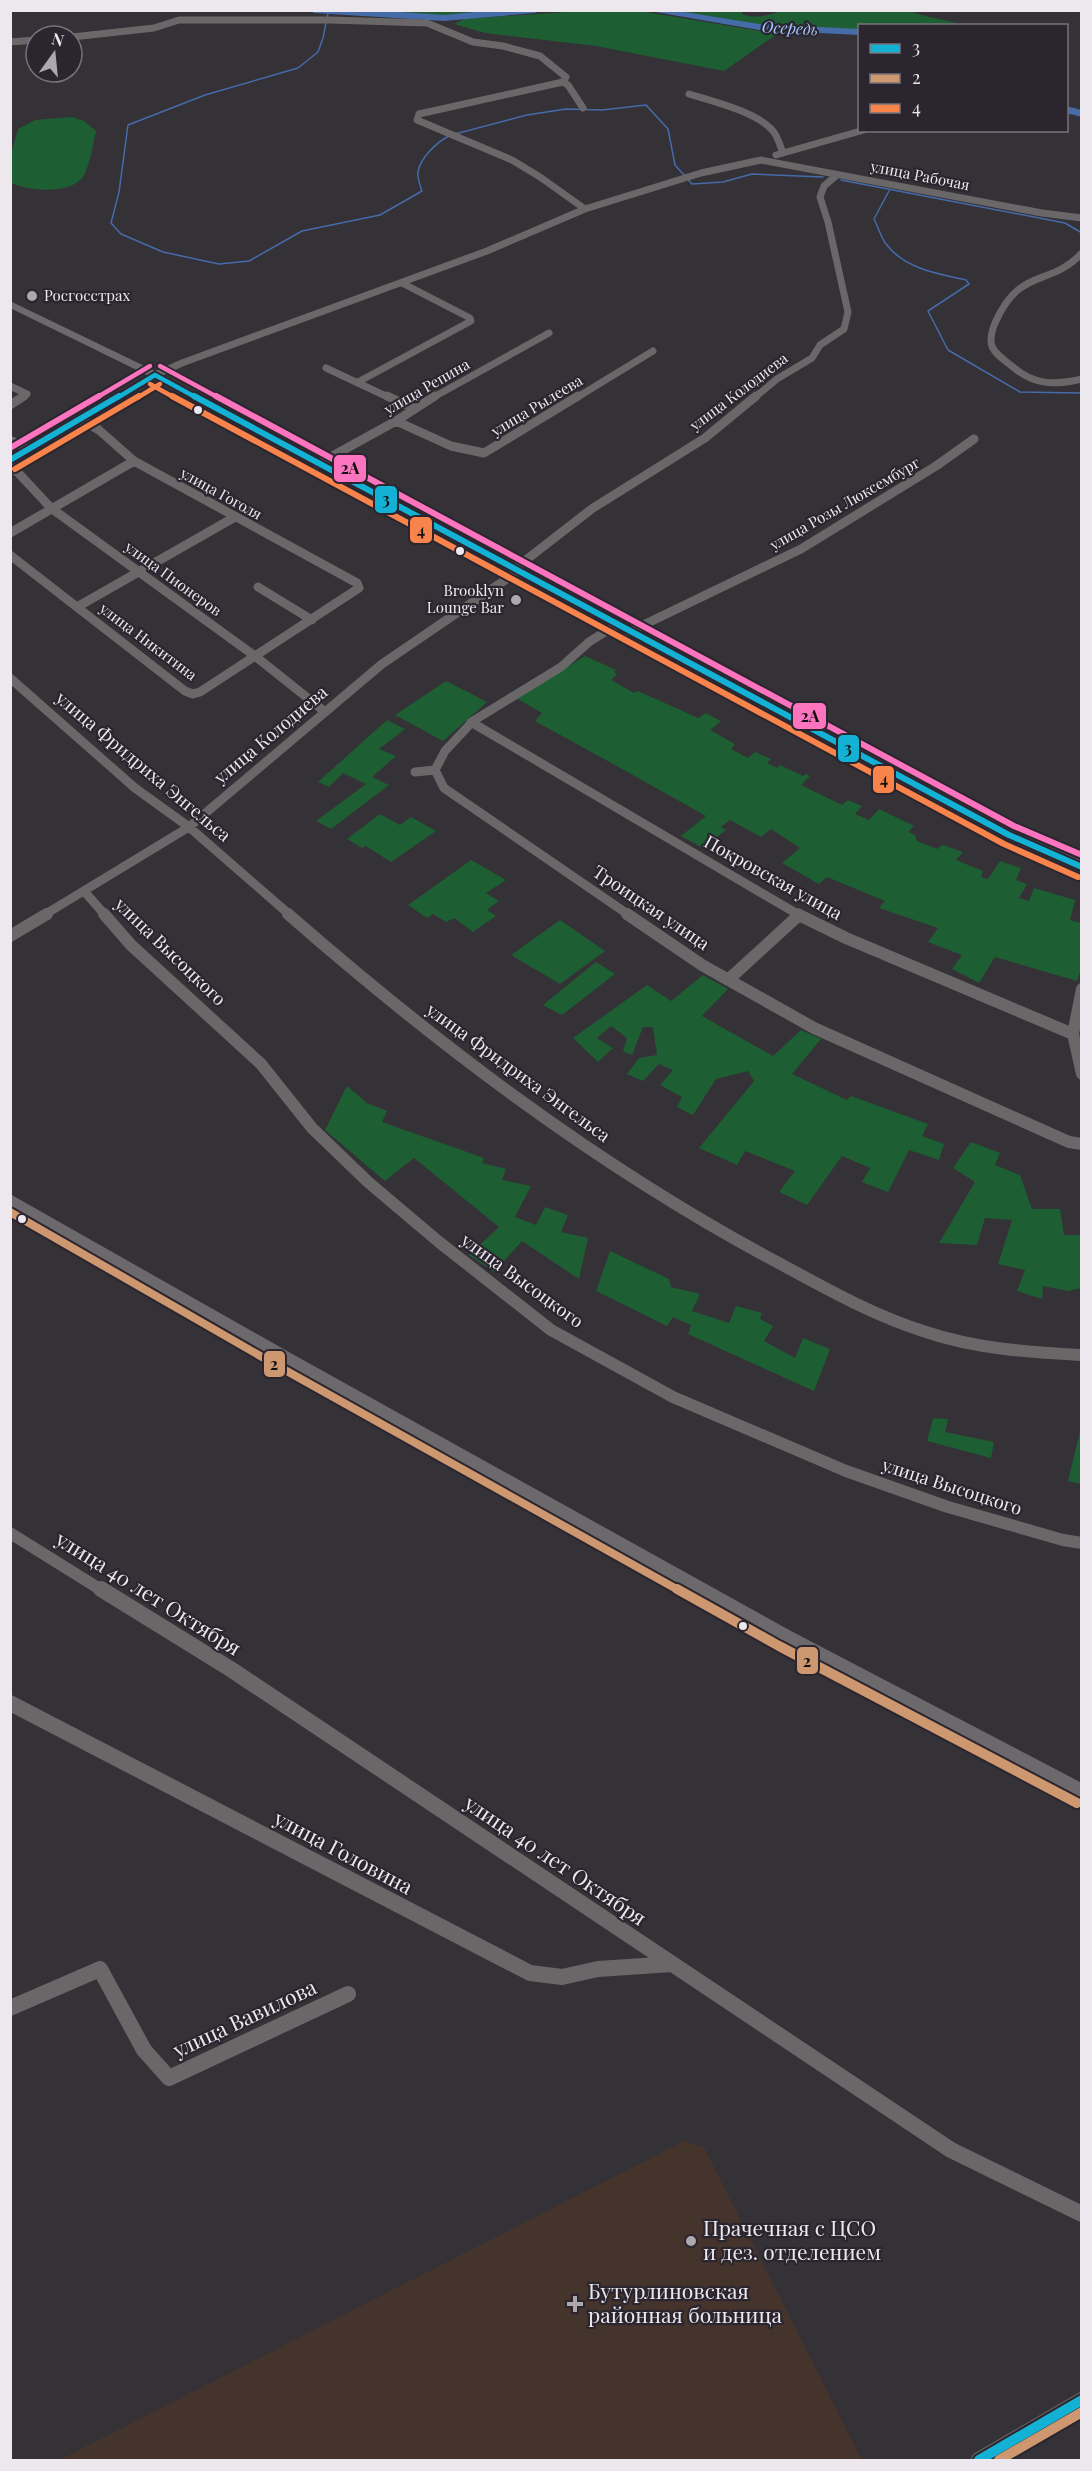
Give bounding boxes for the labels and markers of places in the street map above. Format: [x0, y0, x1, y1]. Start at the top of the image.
place label: Росгосстрах [44, 285, 130, 305]
marker: Росгосстрах [25, 289, 39, 303]
unlabelled marker [192, 404, 204, 416]
unlabelled marker [454, 545, 466, 557]
place label: Brooklyn Lounge Bar [427, 580, 504, 617]
marker: Brooklyn Lounge Bar [509, 593, 523, 607]
unlabelled marker [16, 1213, 28, 1225]
unlabelled marker [737, 1620, 749, 1632]
place label: Прачечная с ЦСО и дез. отделением [703, 2213, 881, 2265]
marker: Прачечная с ЦСО и дез. отделением [684, 2234, 698, 2248]
place label: Бутурлиновская районная больница [588, 2276, 782, 2328]
marker: Бутурлиновская районная больница [566, 2295, 584, 2313]

